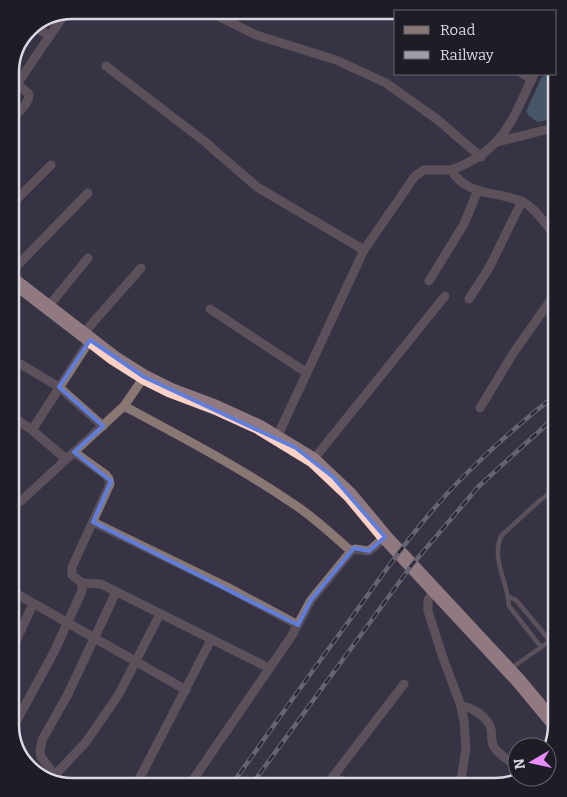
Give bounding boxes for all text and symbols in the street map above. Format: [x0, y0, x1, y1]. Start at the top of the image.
legend [394, 10, 557, 75]
text: Road [440, 21, 475, 39]
text: Railway [440, 46, 494, 64]
north arrow [507, 737, 557, 787]
text: N [510, 757, 529, 771]

